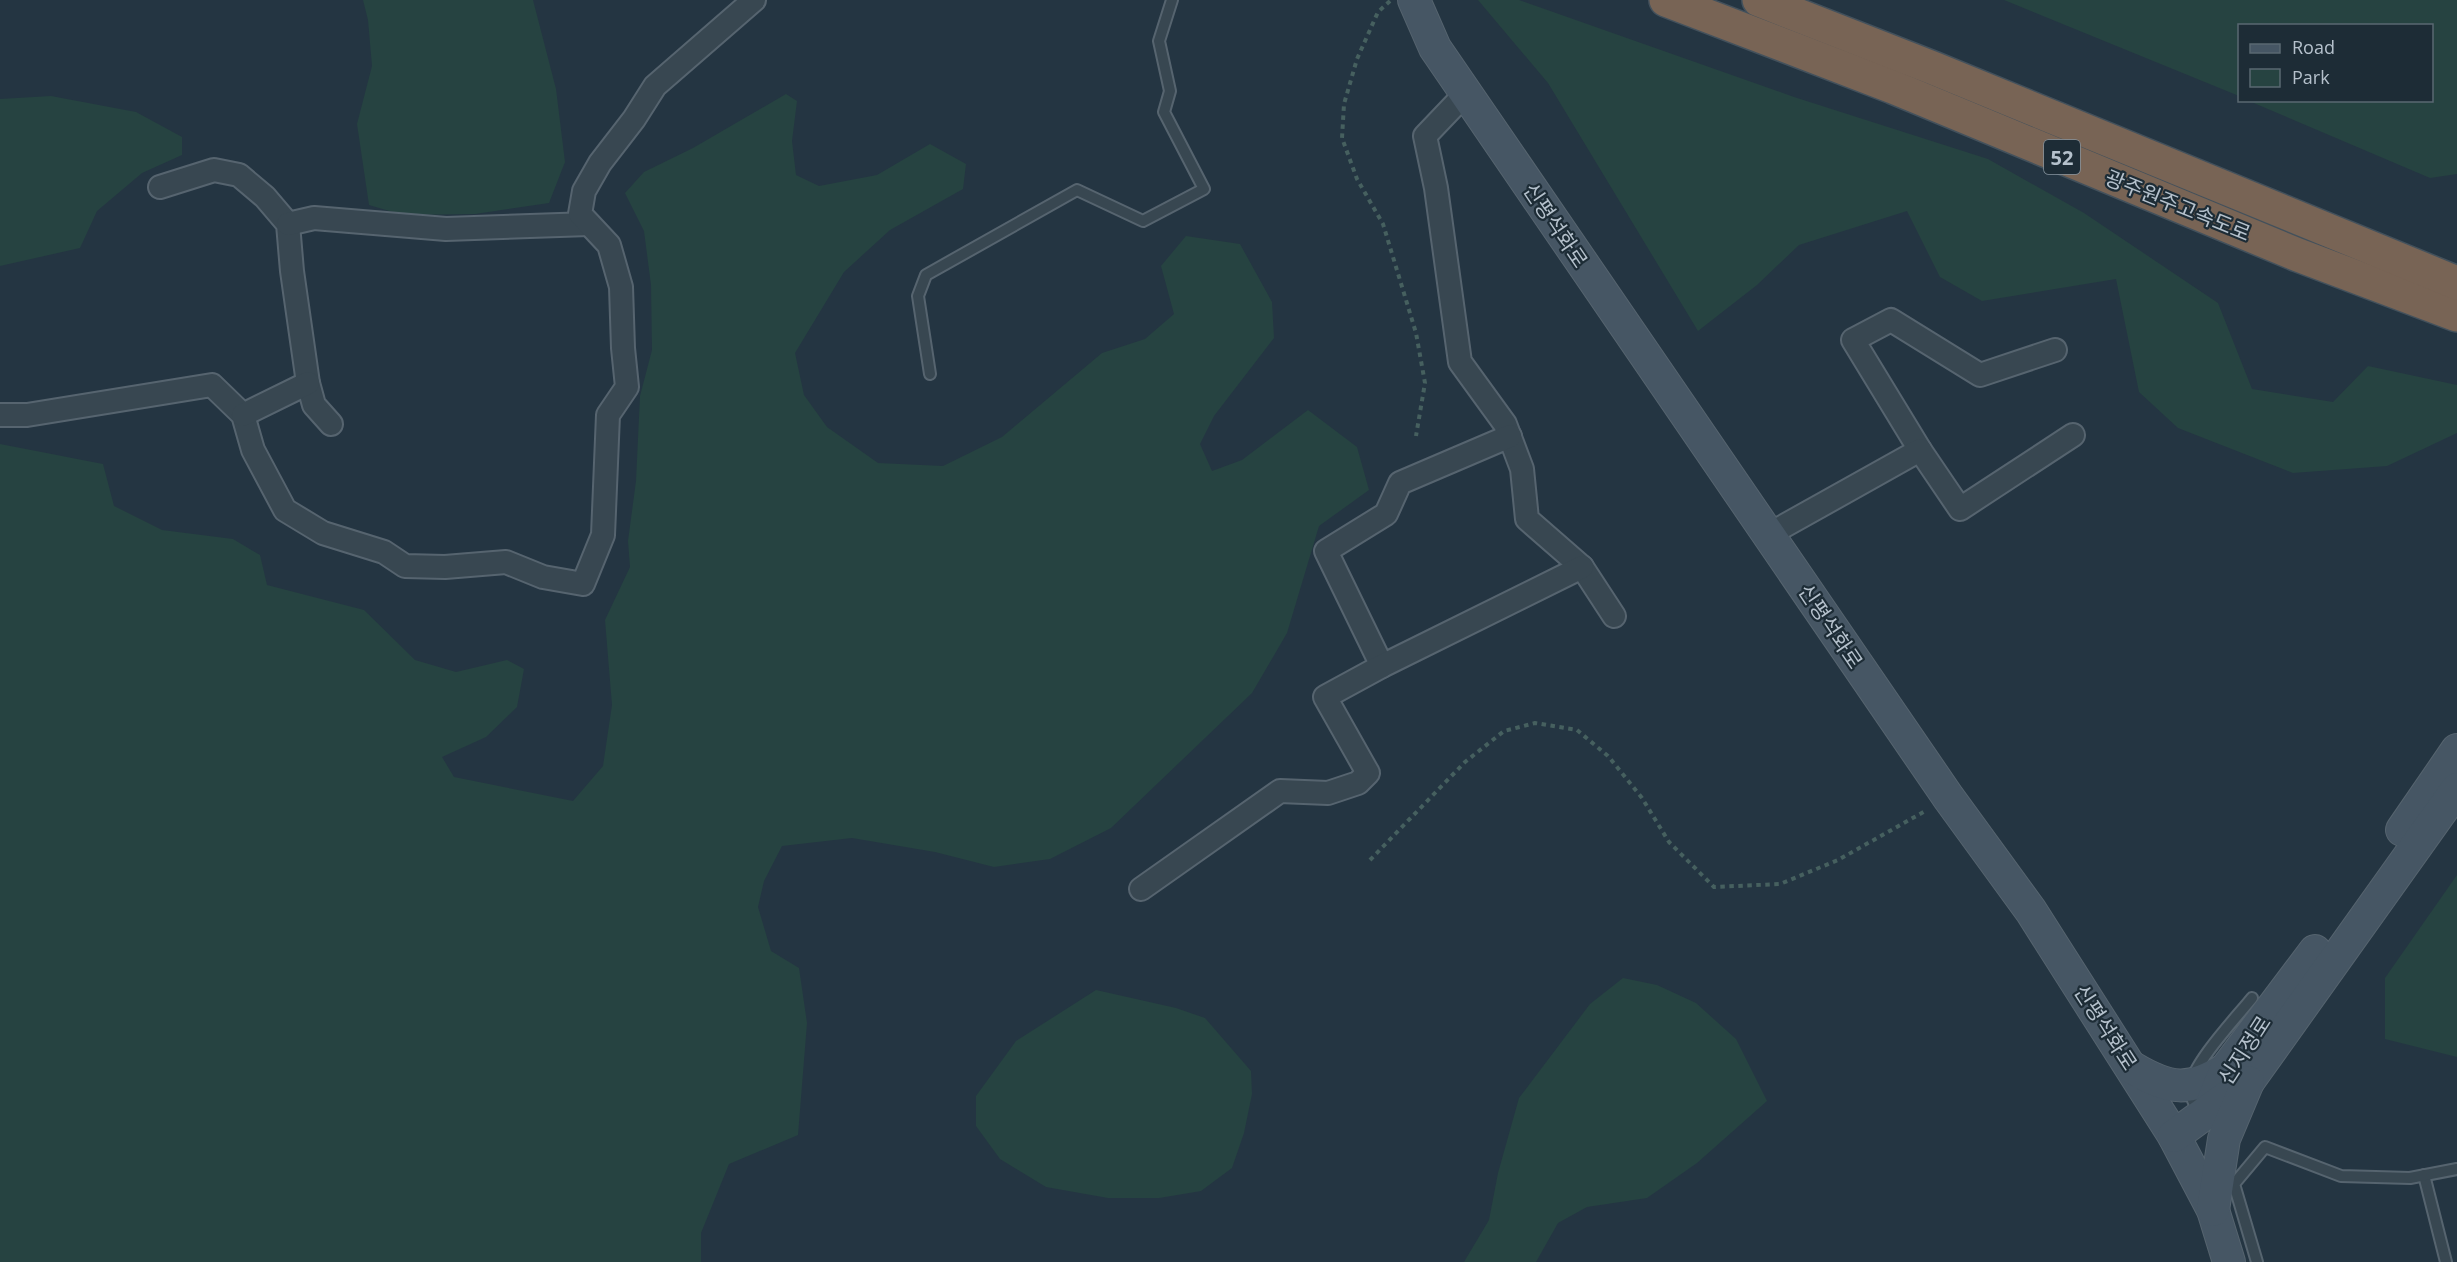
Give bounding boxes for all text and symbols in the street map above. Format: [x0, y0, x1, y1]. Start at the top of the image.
legend [2238, 24, 2433, 102]
text: Road [2292, 35, 2335, 59]
text: Park [2292, 65, 2330, 89]
road number: 52 [2044, 140, 2080, 174]
street label: 광주원주고속도로 [2101, 163, 2255, 247]
street label: 신평석화로 [1517, 177, 1595, 273]
street label: 신평석화로 [1792, 578, 1870, 674]
street label: 신평석화로 [2068, 979, 2144, 1075]
street label: 신지정로 [2211, 1010, 2277, 1090]

